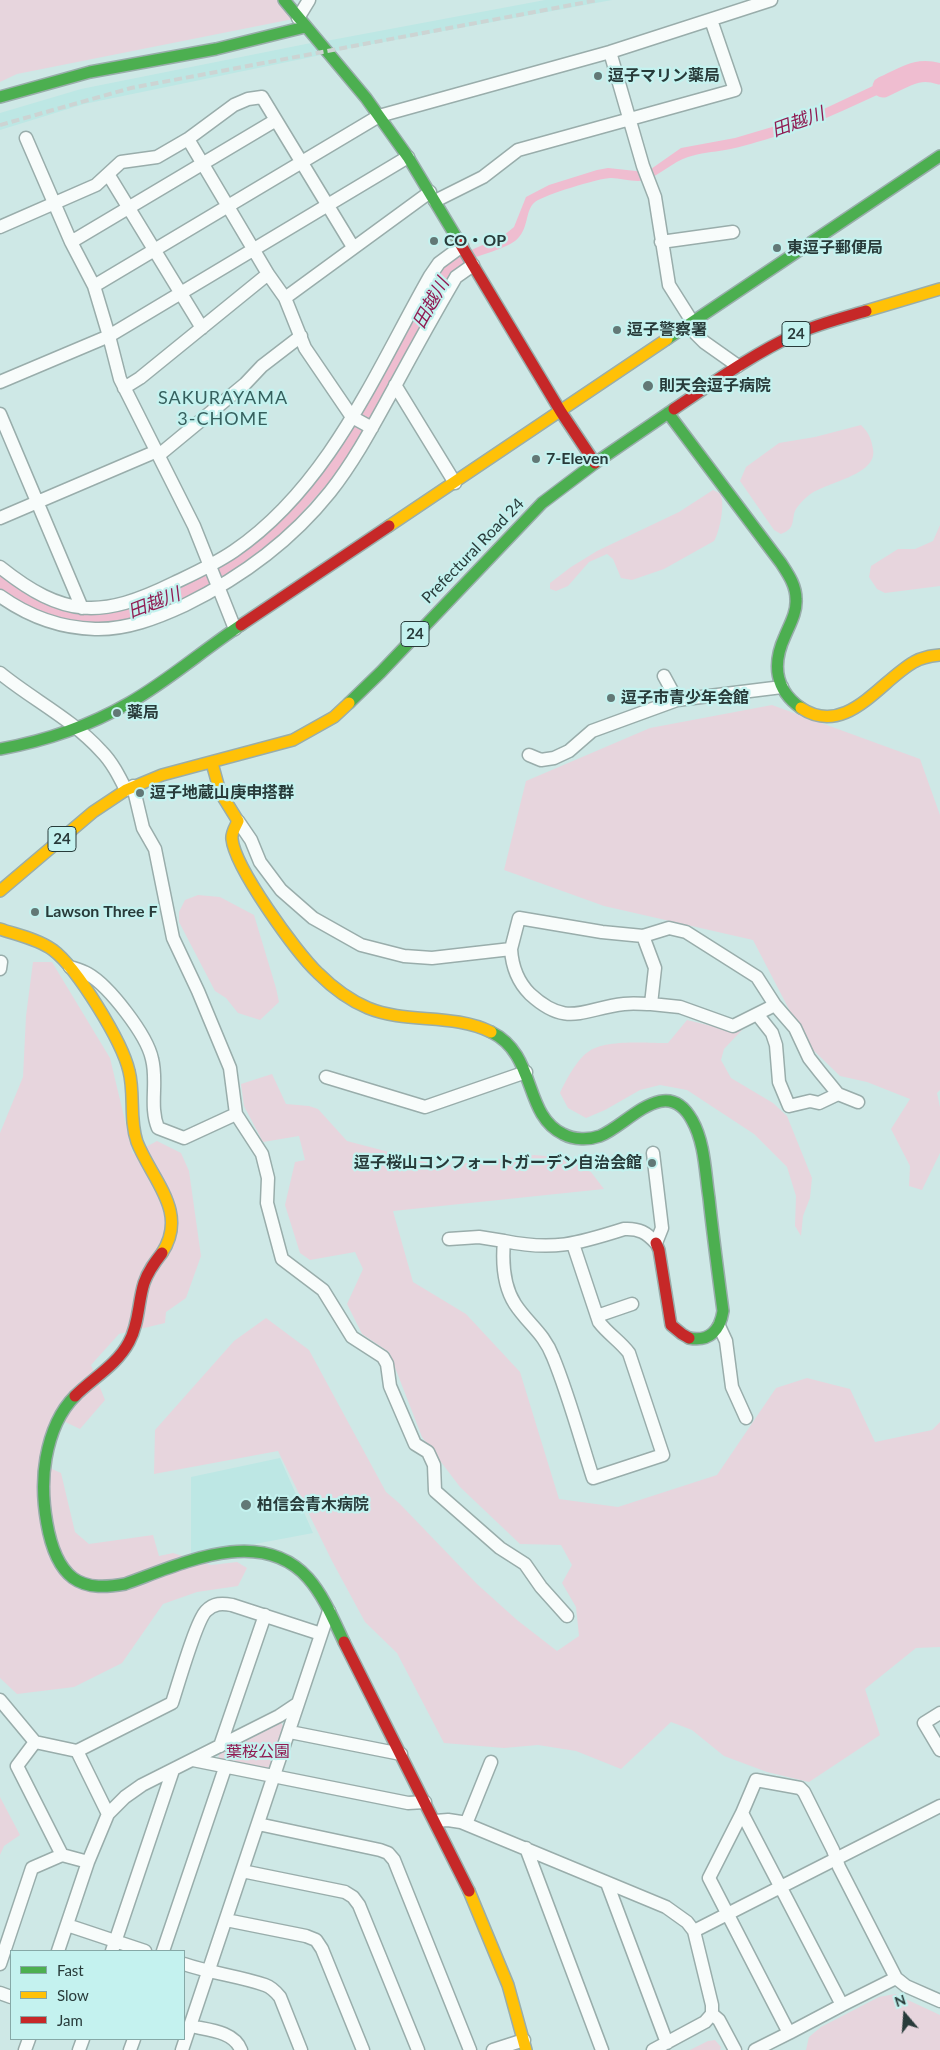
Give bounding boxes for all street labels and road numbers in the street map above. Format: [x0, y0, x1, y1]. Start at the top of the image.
road number: 24 [782, 322, 810, 346]
street label: Prefectural Road 24 [418, 494, 528, 608]
road number: 24 [401, 622, 429, 646]
road number: 24 [48, 826, 76, 852]

